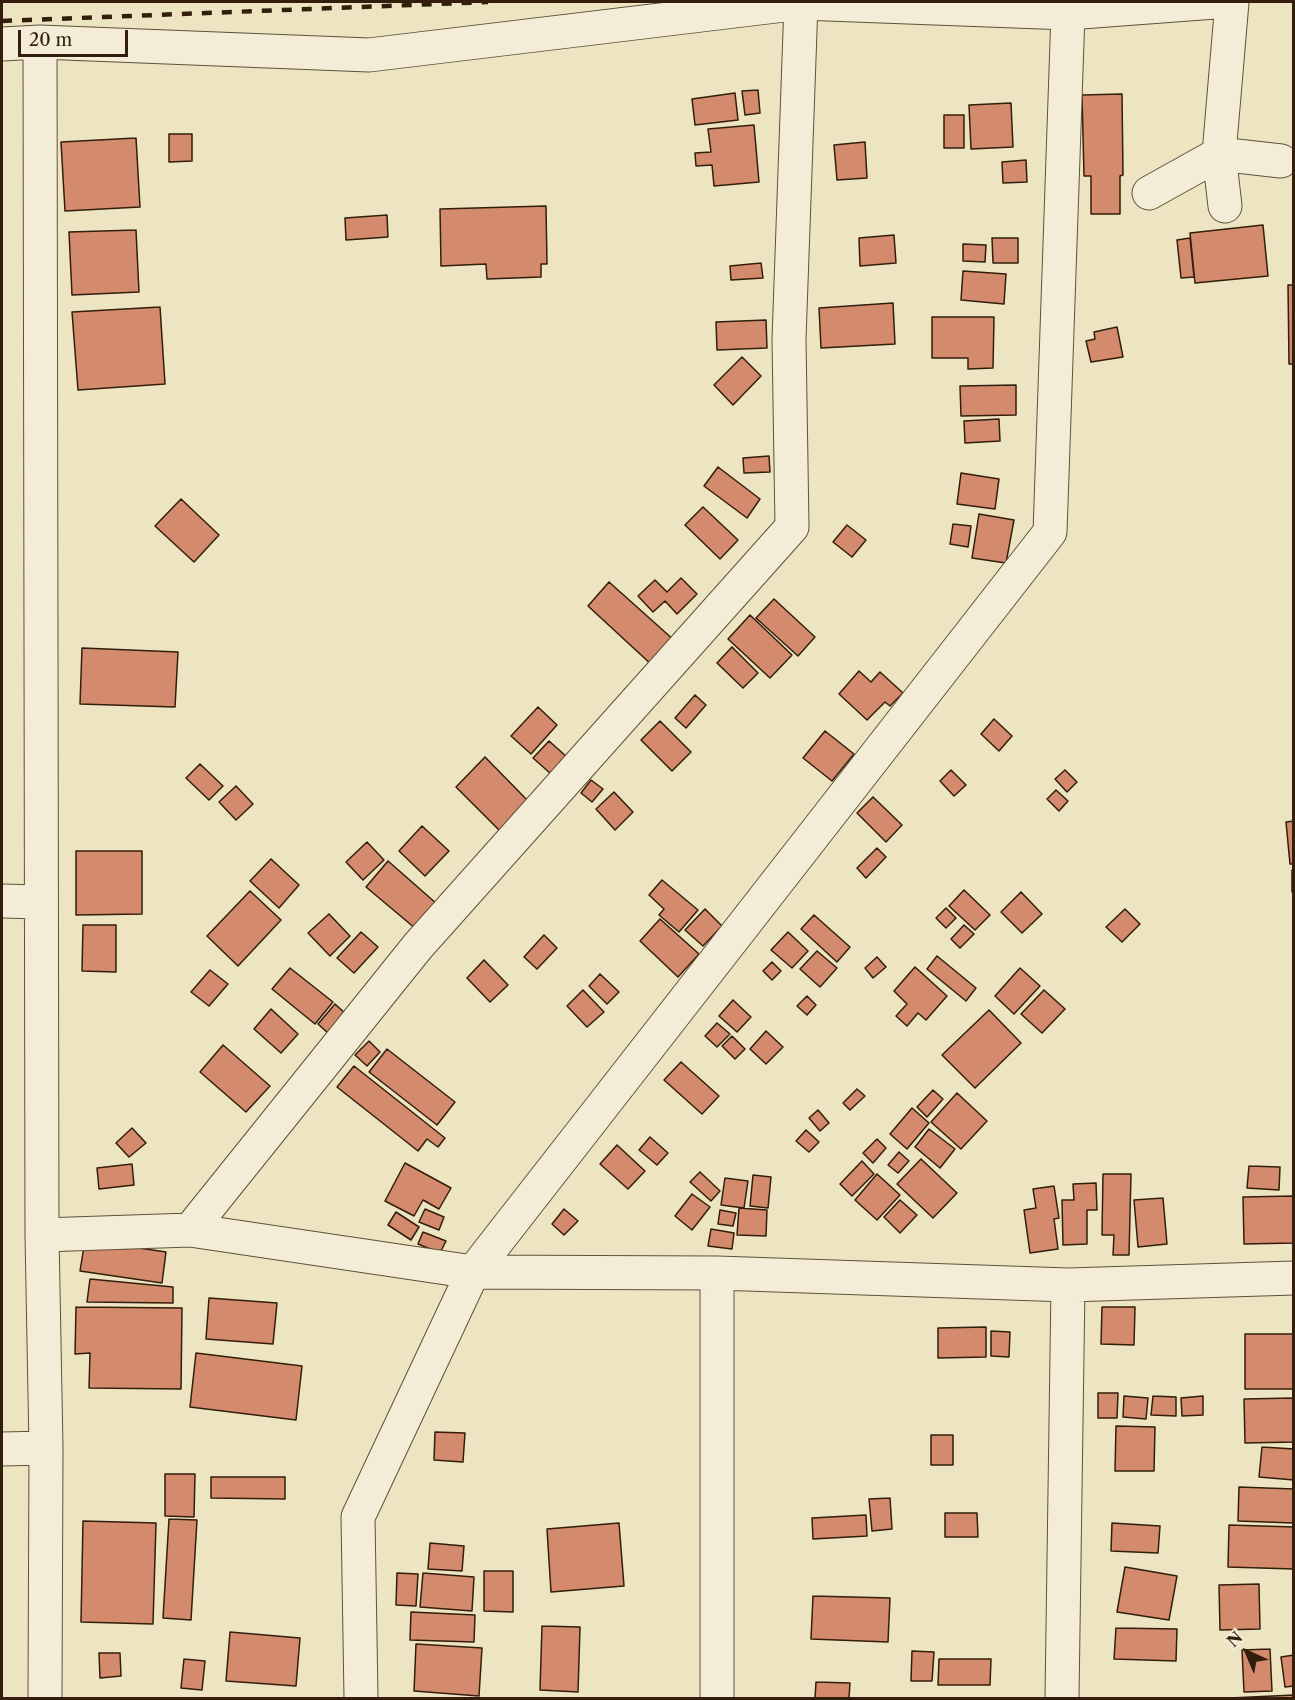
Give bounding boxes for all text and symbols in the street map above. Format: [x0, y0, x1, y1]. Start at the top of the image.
scale bar [21, 18, 130, 56]
text: 20 m [29, 29, 72, 51]
north arrow [1217, 1622, 1277, 1682]
text: N [1223, 1627, 1246, 1651]

